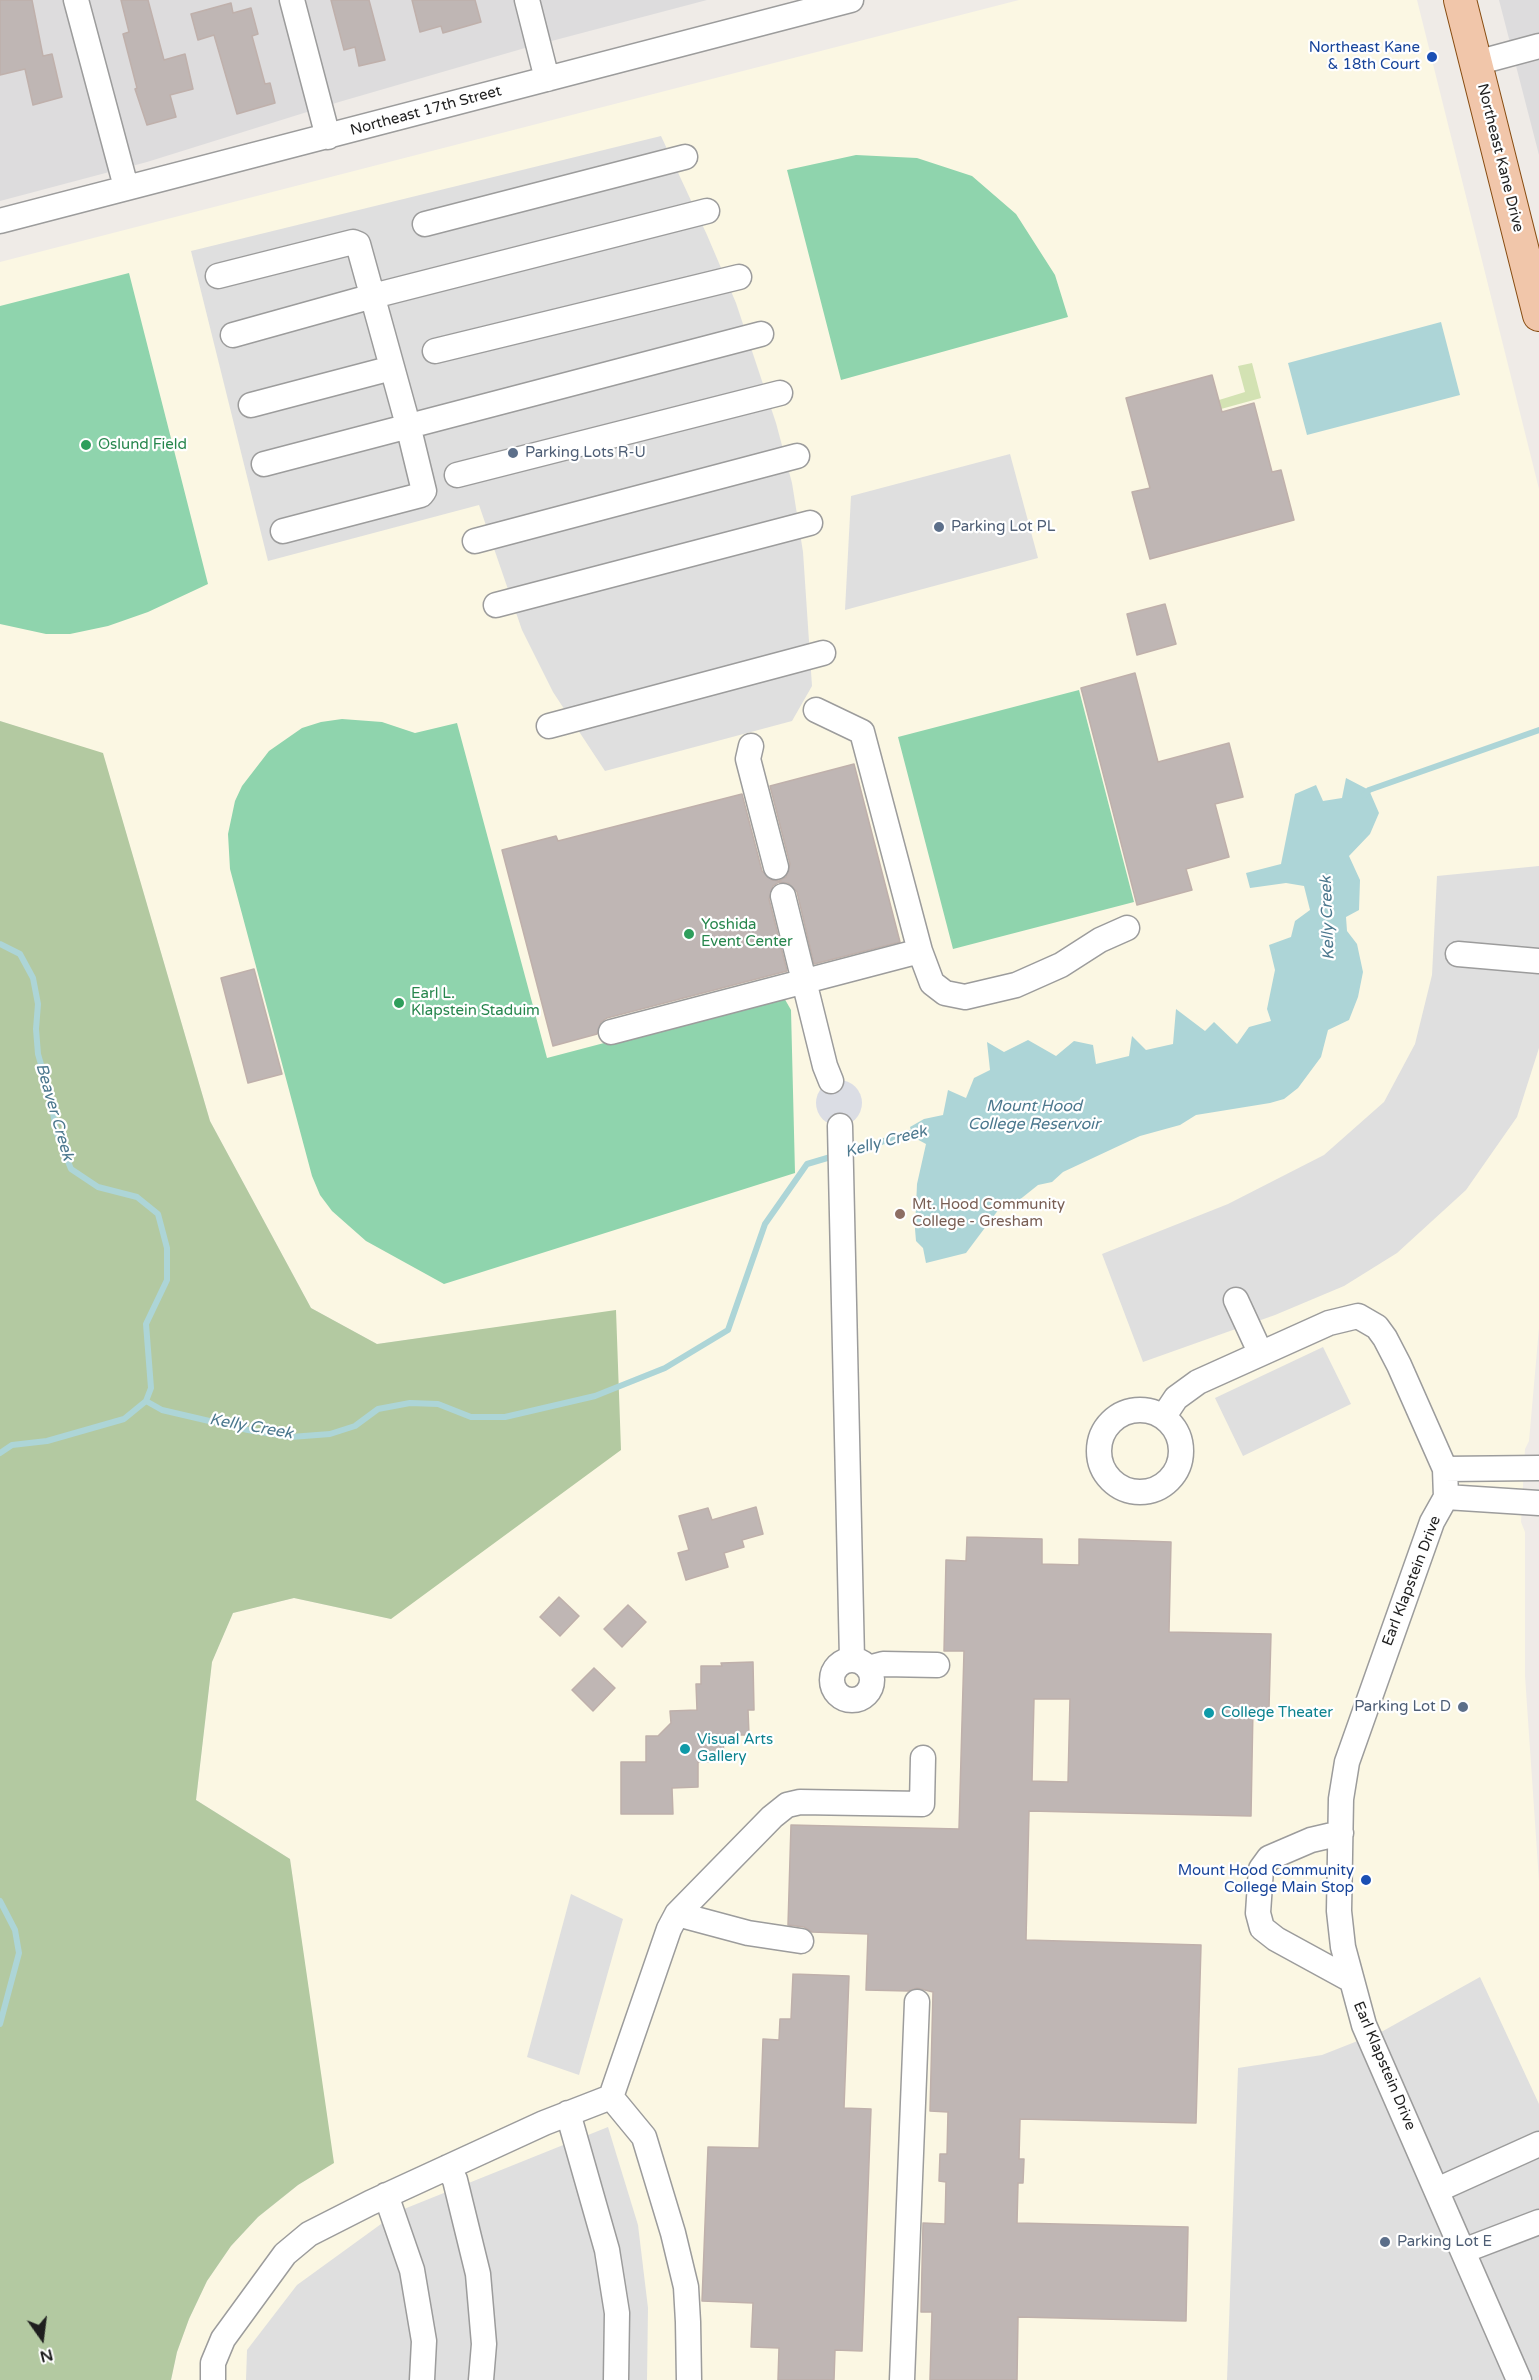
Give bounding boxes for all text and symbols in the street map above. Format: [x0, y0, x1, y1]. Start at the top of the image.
place label: Northeast Kane & 18th Court [1309, 39, 1420, 74]
marker: Northeast Kane & 18th Court [1425, 50, 1439, 64]
street label: Northeast 17th Street [348, 82, 504, 140]
street label: Northeast Kane Drive [1473, 82, 1527, 234]
place label: Oslund Field [98, 436, 187, 454]
marker: Oslund Field [79, 438, 93, 452]
place label: Parking Lots R-U [525, 444, 646, 462]
marker: Parking Lots R-U [506, 446, 520, 460]
place label: Parking Lot PL [951, 518, 1055, 536]
marker: Parking Lot PL [932, 520, 946, 534]
water label: Kelly Creek [1317, 876, 1339, 960]
place label: Yoshida Event Center [701, 916, 793, 951]
marker: Yoshida Event Center [682, 927, 696, 941]
place label: Earl L. Klapstein Staduim [411, 985, 540, 1020]
marker: Earl L. Klapstein Staduim [392, 996, 406, 1010]
water label: Beaver Creek [31, 1061, 77, 1163]
water label: Mount Hood College Reservoir [968, 1097, 1100, 1135]
water label: Kelly Creek [843, 1122, 929, 1162]
place label: Mt. Hood Community College - Gresham [912, 1196, 1065, 1231]
marker: Mt. Hood Community College - Gresham [893, 1207, 907, 1221]
water label: Kelly Creek [208, 1410, 294, 1444]
street label: Earl Klapstein Drive [1379, 1513, 1445, 1649]
place label: Parking Lot D [1354, 1698, 1451, 1716]
marker: Parking Lot D [1456, 1700, 1470, 1714]
place label: College Theater [1221, 1704, 1333, 1722]
marker: College Theater [1202, 1706, 1216, 1720]
place label: Visual Arts Gallery [697, 1731, 773, 1766]
marker: Visual Arts Gallery [678, 1742, 692, 1756]
place label: Mount Hood Community College Main Stop [1178, 1862, 1354, 1897]
marker: Mount Hood Community College Main Stop [1359, 1873, 1373, 1887]
street label: Earl Klapstein Drive [1349, 1999, 1419, 2133]
place label: Parking Lot E [1397, 2233, 1492, 2251]
marker: Parking Lot E [1378, 2235, 1392, 2249]
north arrow [12, 2308, 72, 2368]
text: N [38, 2344, 55, 2367]

